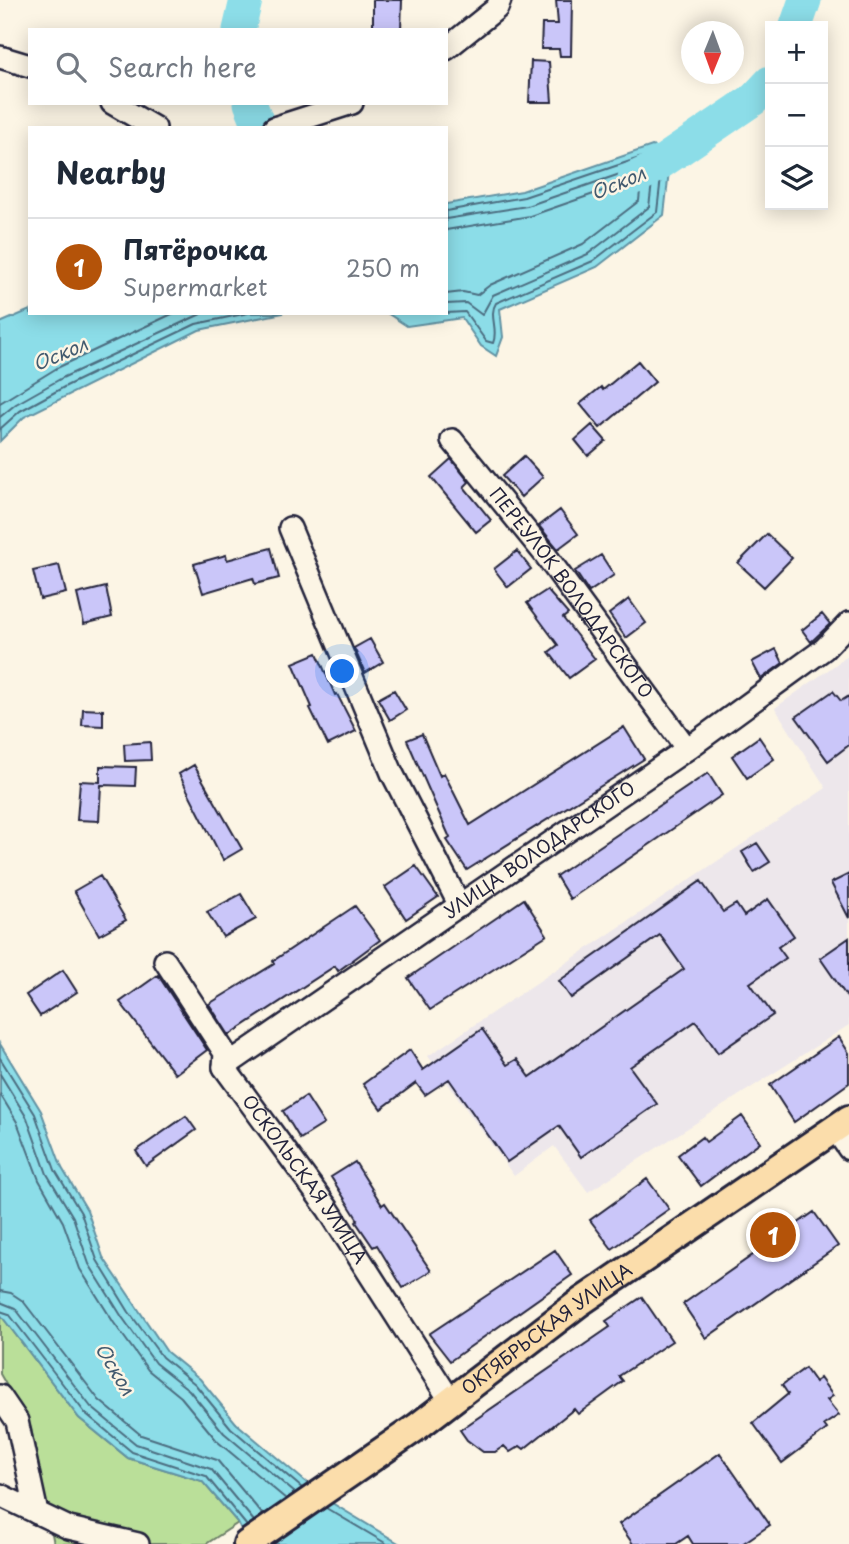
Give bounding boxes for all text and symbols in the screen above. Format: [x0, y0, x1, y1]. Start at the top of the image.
north arrow [681, 21, 744, 84]
map controls [765, 21, 828, 210]
button: + [765, 21, 828, 84]
search box [28, 28, 448, 105]
text: Search here [108, 47, 257, 86]
icon: search [52, 48, 90, 86]
button: − [765, 84, 828, 147]
button: layers [765, 147, 828, 210]
text: Nearby [56, 149, 166, 194]
water label: Оскол [586, 158, 649, 206]
text: Пятёрочка [123, 230, 268, 269]
text: 1 [74, 250, 85, 285]
text: 250 m [346, 250, 420, 285]
text: Supermarket [123, 269, 267, 304]
water label: Оскол [28, 329, 91, 377]
street label: ПЕРЕУЛОК ВОЛОДАРСКОГО [484, 481, 661, 703]
your location [325, 654, 359, 688]
street label: УЛИЦА ВОЛОДАРСКОГО [438, 774, 640, 924]
street label: ОСКОЛЬСКАЯ УЛИЦА [236, 1088, 375, 1269]
pin: 1 [750, 1209, 796, 1261]
street label: ОКТЯБРЬСКАЯ УЛИЦА [455, 1256, 637, 1401]
water label: Оскол [89, 1337, 143, 1400]

